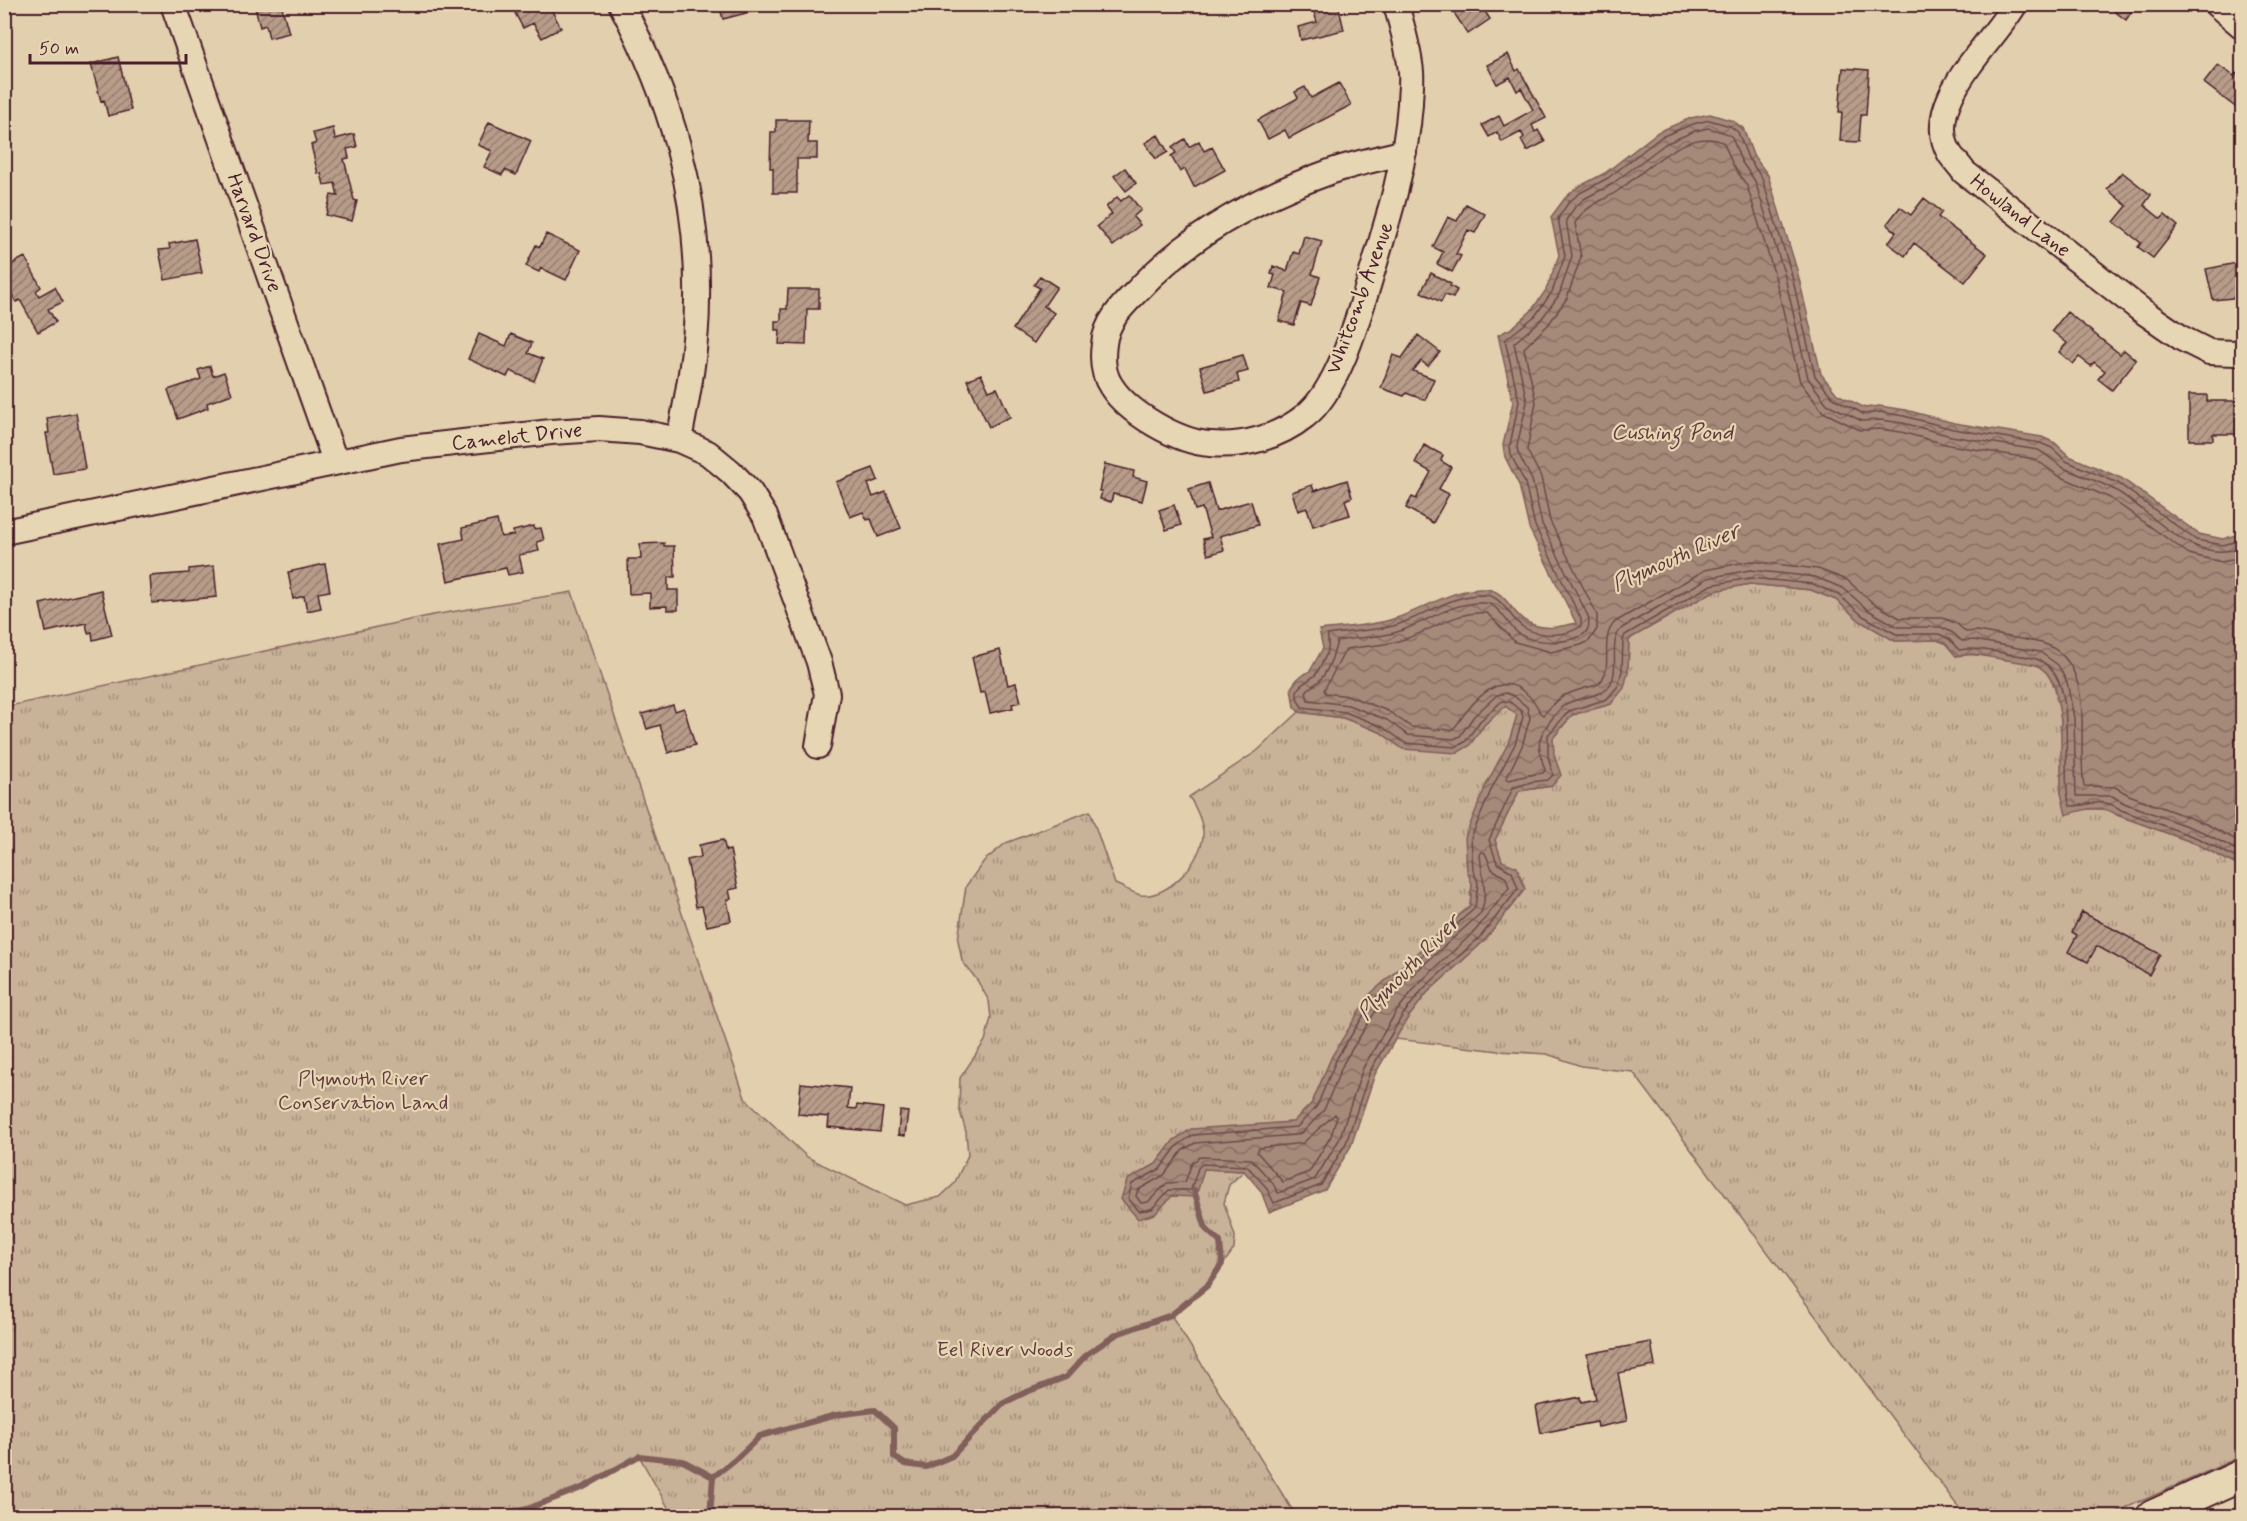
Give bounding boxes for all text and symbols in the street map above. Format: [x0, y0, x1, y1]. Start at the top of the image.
scale bar [30, 27, 186, 65]
text: 50 m [39, 37, 79, 61]
street label: Howland Lane [1964, 168, 2076, 264]
street label: Harvard Drive [219, 170, 289, 296]
street label: Whitcomb Avenue [1319, 218, 1401, 378]
street label: Camelot Drive [450, 416, 584, 458]
water label: Cushing Pond [1611, 419, 1735, 450]
water label: Plymouth River [1608, 516, 1747, 599]
water label: Plymouth River [1352, 907, 1468, 1027]
park label: Plymouth River Conservation Land [278, 1065, 448, 1117]
park label: Eel River Woods [937, 1336, 1073, 1364]

